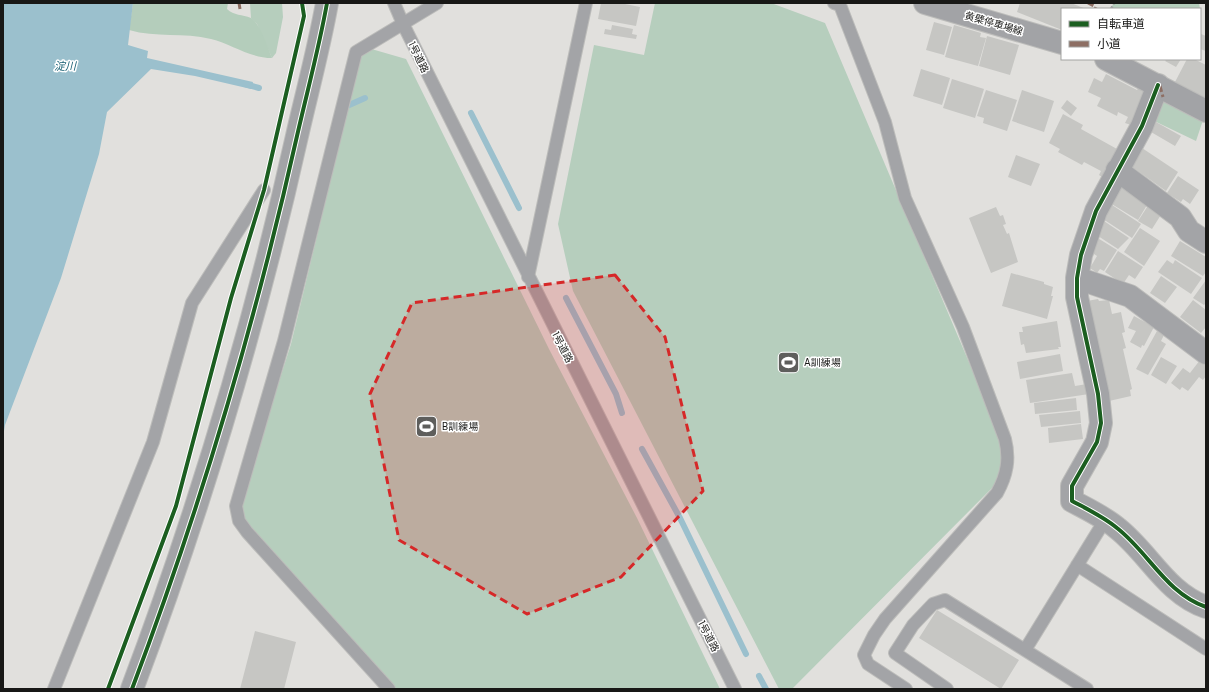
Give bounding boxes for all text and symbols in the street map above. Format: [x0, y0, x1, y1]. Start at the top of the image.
street label: 黄檗停車場線 [963, 8, 1025, 39]
legend [1061, 8, 1201, 60]
text: 自転車道 [1097, 15, 1145, 32]
text: 小道 [1097, 35, 1121, 52]
street label: 1号道路 [405, 39, 433, 75]
water label: 淀川 [54, 58, 77, 74]
street label: 1号道路 [548, 329, 577, 365]
sports icon: A訓練場 [776, 349, 802, 375]
place label: A訓練場 [804, 355, 841, 370]
sports icon: B訓練場 [414, 413, 440, 439]
place label: B訓練場 [442, 419, 478, 434]
street label: 1号道路 [694, 618, 723, 654]

